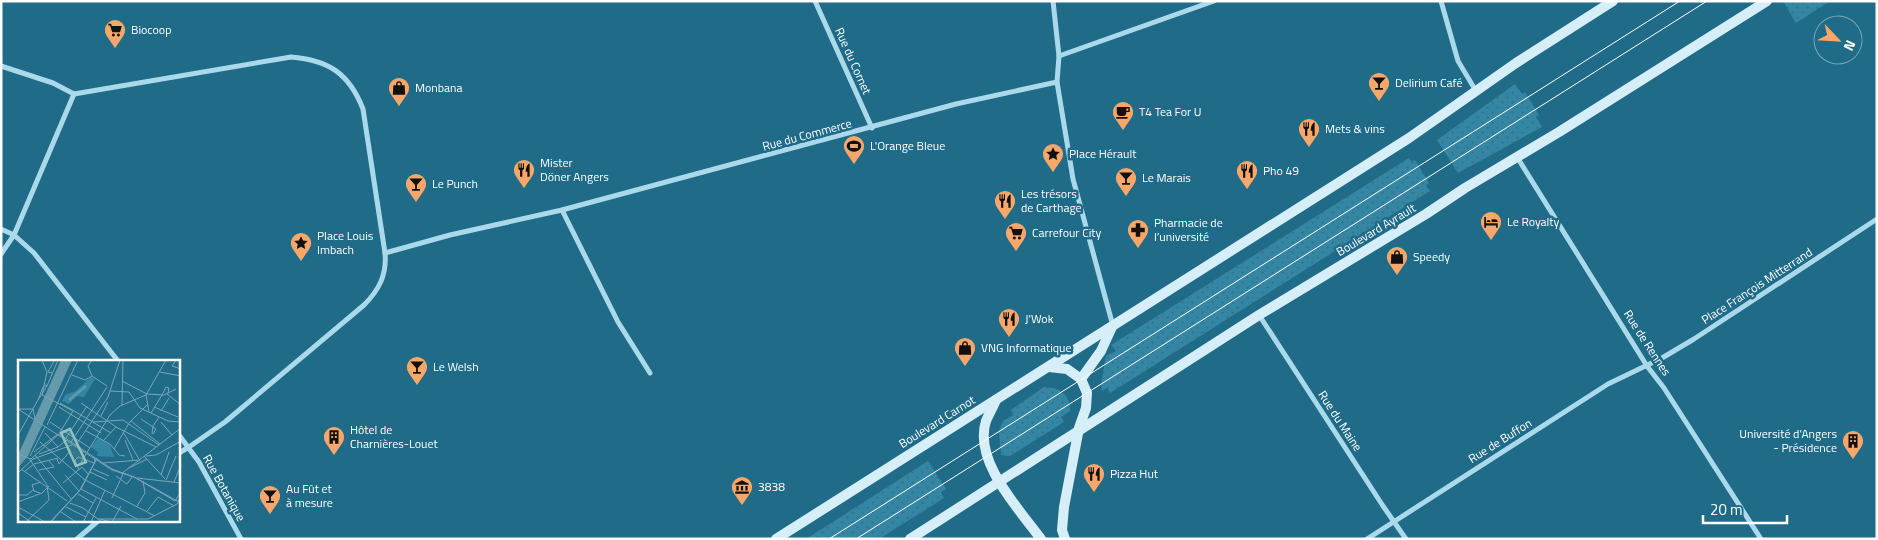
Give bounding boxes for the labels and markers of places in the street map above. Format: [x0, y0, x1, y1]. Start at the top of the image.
supermarket icon: Biocoop [103, 18, 127, 49]
place label: Biocoop [131, 20, 172, 39]
bar icon: Delirium Café [1367, 71, 1391, 102]
place label: Delirium Café [1395, 73, 1463, 92]
shop icon: Monbana [387, 76, 411, 107]
place label: Monbana [415, 78, 463, 97]
cafe icon: T4 Tea For U [1111, 100, 1135, 131]
place label: T4 Tea For U [1139, 102, 1202, 121]
restaurant icon: Mets & vins [1297, 117, 1321, 148]
place label: Mets & vins [1325, 119, 1385, 138]
sports icon: L'Orange Bleue [842, 134, 866, 165]
place label: L'Orange Bleue [870, 136, 945, 155]
place icon: Place Hérault [1041, 142, 1065, 173]
place label: Place Hérault [1069, 144, 1137, 163]
place label: Mister Döner Angers [540, 153, 609, 186]
restaurant icon: Mister Döner Angers [512, 158, 536, 189]
restaurant icon: Pho 49 [1235, 159, 1259, 190]
place label: Pho 49 [1263, 161, 1299, 180]
bar icon: Le Marais [1114, 166, 1138, 197]
place label: Le Marais [1142, 168, 1191, 187]
bar icon: Le Punch [404, 172, 428, 203]
place label: Le Punch [432, 174, 478, 193]
place label: Les trésors de Carthage [1021, 184, 1082, 217]
restaurant icon: Les trésors de Carthage [993, 189, 1017, 220]
hotel icon: Le Royalty [1479, 210, 1503, 241]
place label: Le Royalty [1507, 212, 1560, 231]
place label: Pharmacie de l’université [1154, 213, 1223, 246]
pharmacy icon: Pharmacie de l’université [1126, 218, 1150, 249]
supermarket icon: Carrefour City [1004, 221, 1028, 252]
place label: Carrefour City [1032, 223, 1102, 242]
place label: Place Louis Imbach [317, 226, 374, 259]
place icon: Place Louis Imbach [289, 231, 313, 262]
shop icon: Speedy [1385, 245, 1409, 276]
place label: Speedy [1413, 247, 1450, 266]
restaurant icon: J'Wok [997, 307, 1021, 338]
place label: J'Wok [1025, 309, 1054, 328]
shop icon: VNG Informatique [953, 336, 977, 367]
place label: VNG Informatique [981, 338, 1072, 357]
bar icon: Le Welsh [405, 355, 429, 386]
place label: Le Welsh [433, 357, 479, 376]
place label: Hôtel de Charnières-Louet [350, 420, 438, 453]
place label: Université d'Angers - Présidence [1739, 424, 1837, 457]
building icon: Hôtel de Charnières-Louet [322, 425, 346, 456]
building icon: Université d'Angers - Présidence [1841, 429, 1865, 460]
restaurant icon: Pizza Hut [1082, 462, 1106, 493]
place label: Pizza Hut [1110, 464, 1159, 483]
museum icon: 3838 [730, 475, 754, 506]
place label: 3838 [758, 477, 785, 496]
place label: Au Fût et à mesure [286, 479, 333, 512]
bar icon: Au Fût et à mesure [258, 484, 282, 515]

